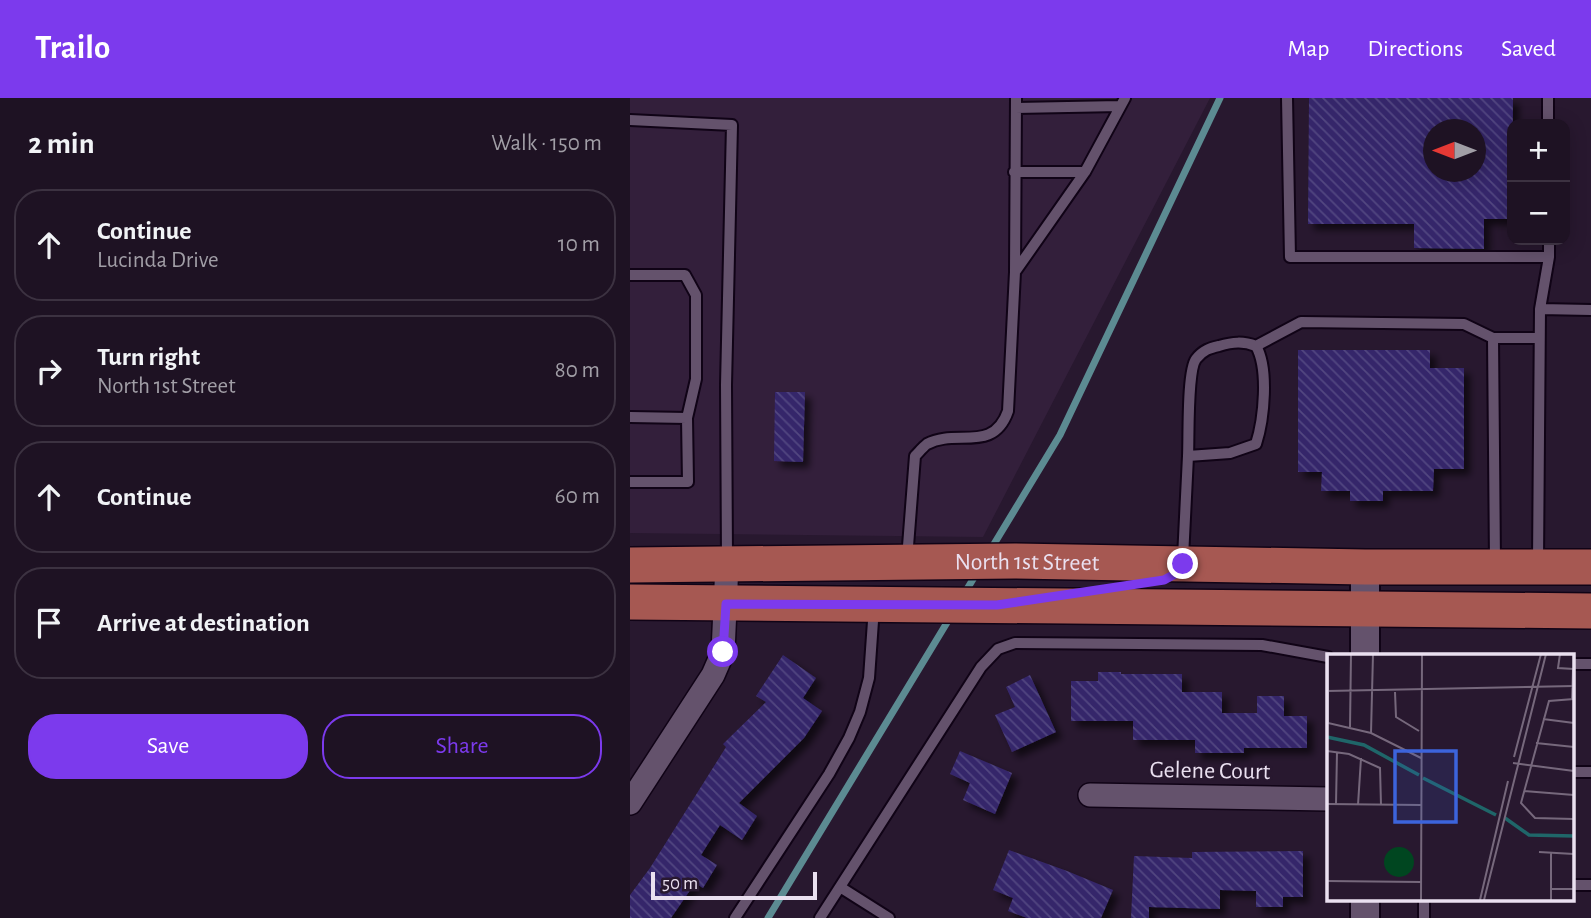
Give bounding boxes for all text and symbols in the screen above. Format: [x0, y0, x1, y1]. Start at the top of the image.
text: Trailo [35, 32, 110, 65]
text: Map [1287, 37, 1329, 61]
text: Directions [1367, 37, 1463, 61]
text: Saved [1501, 37, 1556, 61]
north arrow [1423, 119, 1486, 182]
map controls [1507, 119, 1570, 245]
button: + [1507, 119, 1570, 182]
text: 2 min [28, 129, 95, 159]
text: Walk · 150 m [491, 132, 602, 155]
button: − [1507, 182, 1570, 245]
text: Continue [97, 218, 192, 244]
icon: ahead [30, 226, 68, 264]
text: 10 m [558, 233, 600, 256]
text: Lucinda Drive [97, 249, 219, 272]
text: Turn right [97, 344, 200, 370]
icon: right [30, 352, 68, 390]
text: 80 m [555, 359, 600, 382]
text: North 1st Street [97, 375, 236, 398]
icon: ahead [30, 478, 68, 516]
text: Continue [97, 484, 192, 510]
text: 60 m [555, 485, 600, 508]
route end [1167, 548, 1198, 579]
street label: North 1st Street [955, 550, 1100, 575]
icon: arrive [30, 604, 68, 642]
text: Arrive at destination [97, 610, 310, 636]
route start [707, 636, 738, 667]
inset map [1327, 654, 1574, 900]
button: Save [28, 714, 308, 779]
button: Share [322, 714, 602, 779]
street label: Gelene Court [1149, 758, 1271, 784]
scale bar [651, 869, 817, 901]
text: 50 m [662, 874, 698, 893]

